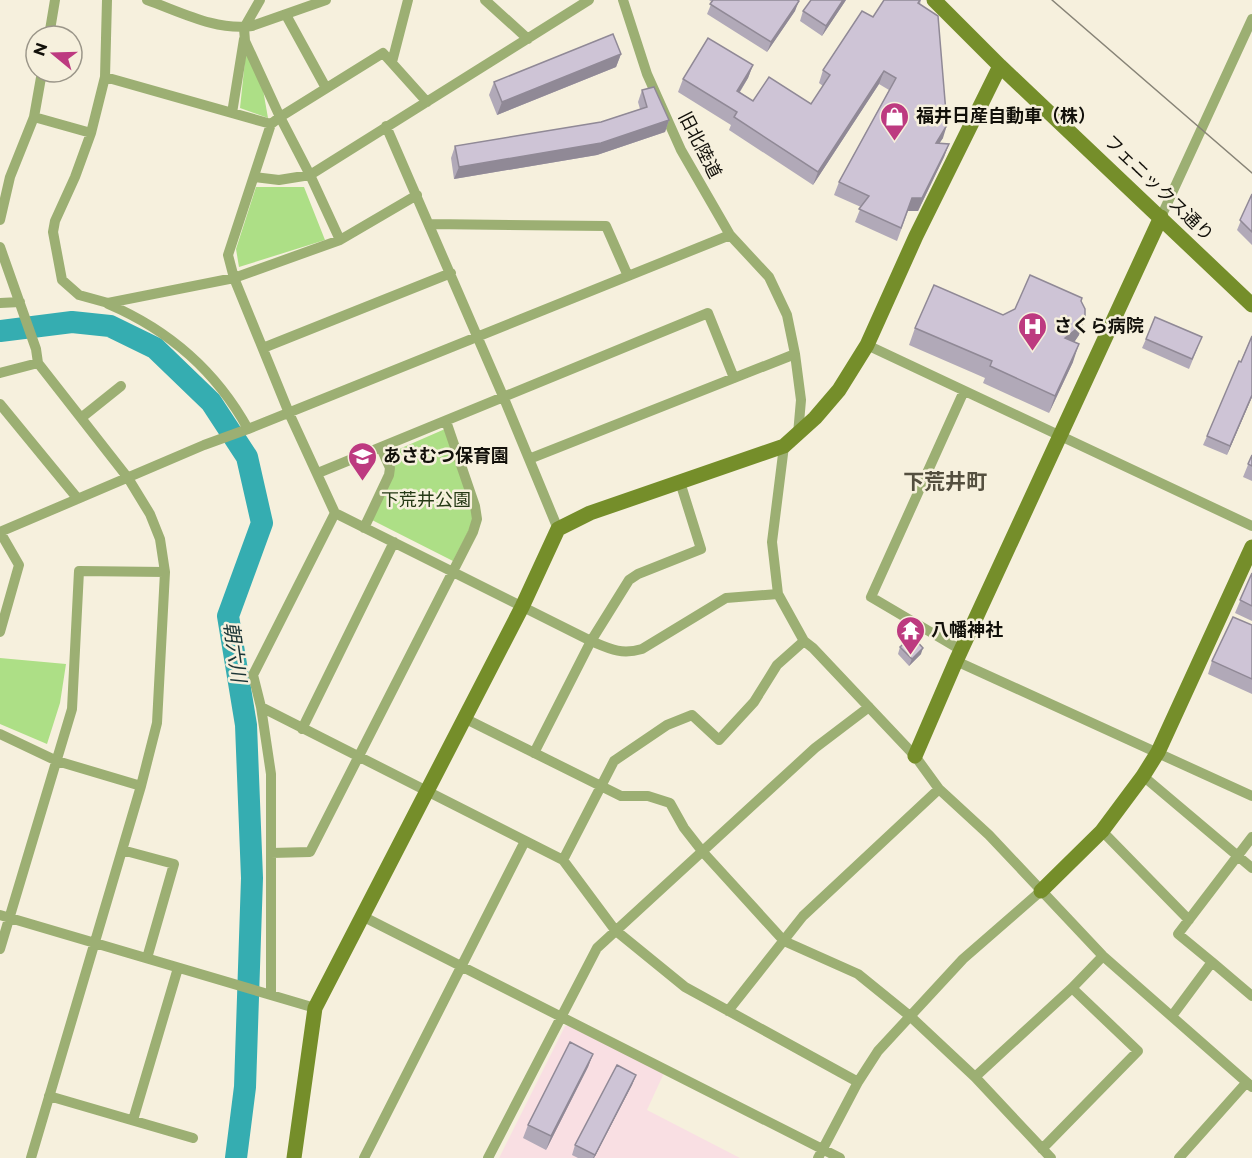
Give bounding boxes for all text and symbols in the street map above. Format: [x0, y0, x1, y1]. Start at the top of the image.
north arrow [24, 24, 84, 84]
text: N [29, 40, 51, 58]
shop icon: 福井日産自動車（株） [879, 100, 911, 142]
place label: 福井日産自動車（株） [916, 105, 1096, 127]
street label: 旧北陸道 [674, 108, 726, 182]
street label: フェニックス通り [1100, 130, 1218, 246]
hospital icon: さくら病院 [1017, 310, 1049, 352]
place label: さくら病院 [1054, 315, 1144, 337]
school or university icon: あさむつ保育園 [346, 440, 378, 482]
place label: あさむつ保育園 [383, 445, 509, 467]
district label: 下荒井町 [903, 469, 987, 494]
park label: 下荒井公園 [381, 489, 471, 511]
temple icon: 八幡神社 [894, 614, 926, 656]
place label: 八幡神社 [931, 619, 1003, 641]
water label: 朝六川 [219, 621, 251, 685]

